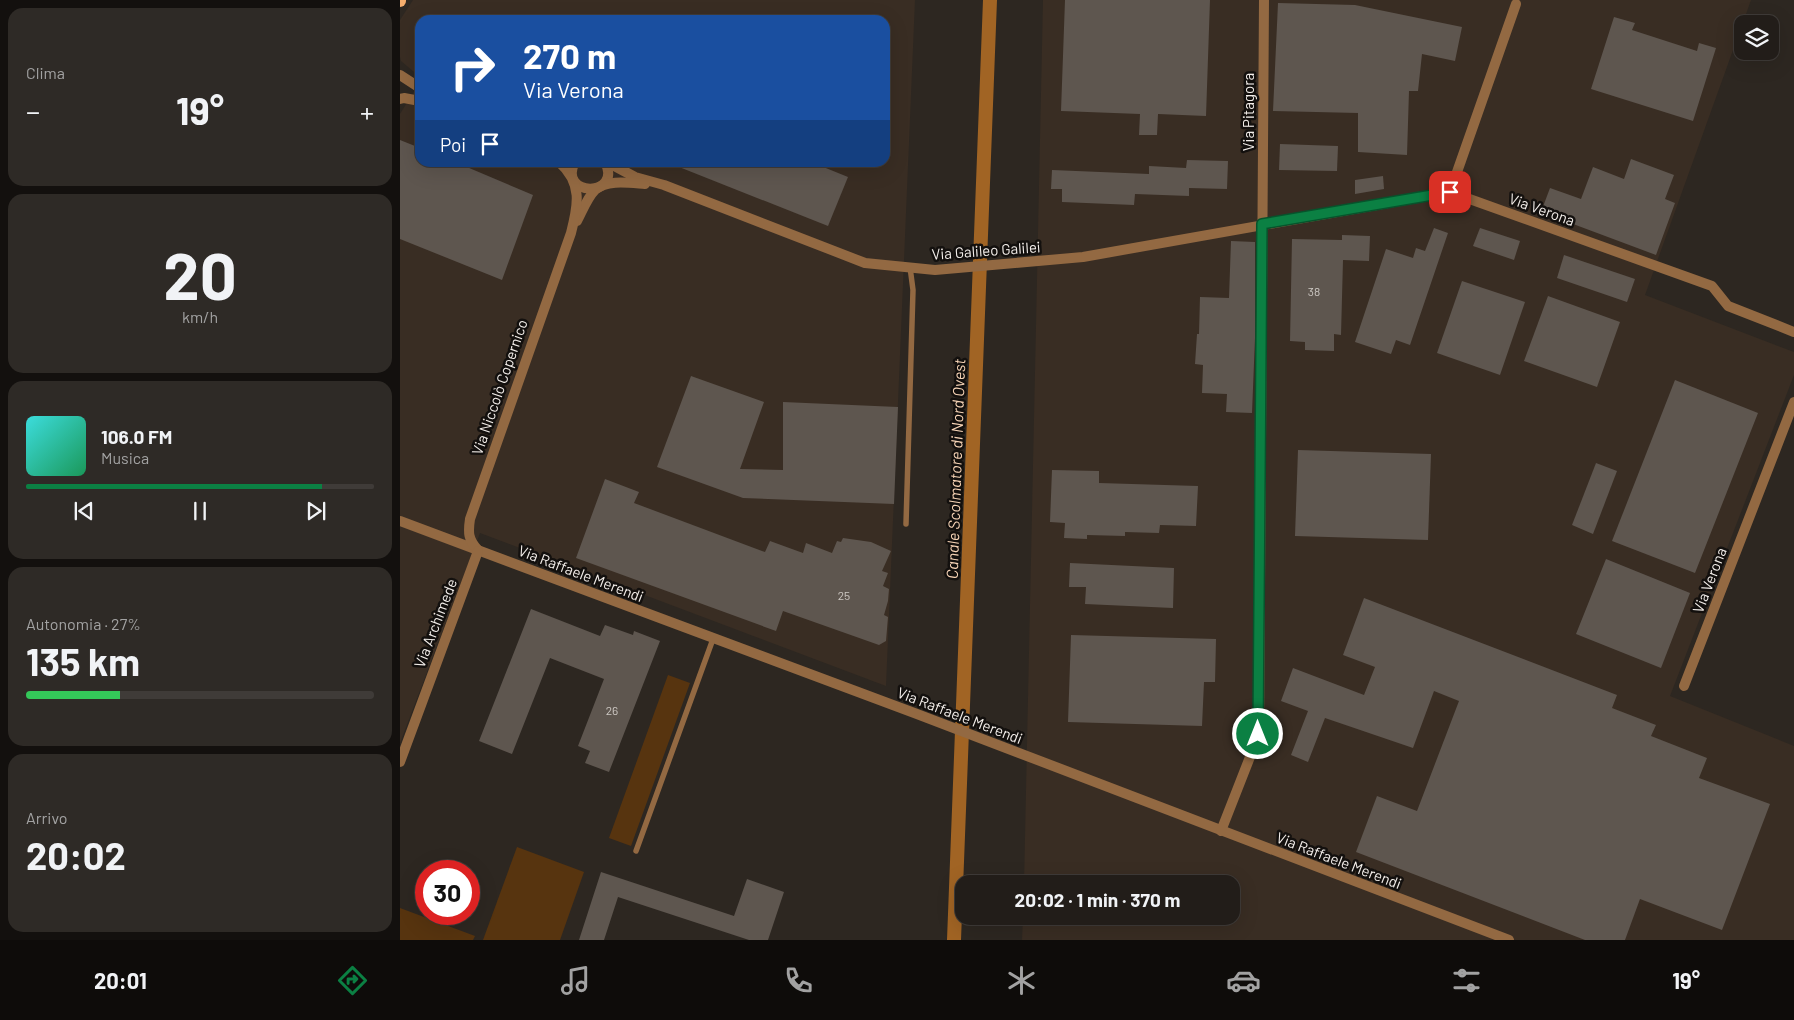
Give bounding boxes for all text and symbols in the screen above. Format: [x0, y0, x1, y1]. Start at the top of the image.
map controls [1734, 15, 1779, 60]
button: layers [1734, 15, 1779, 60]
text: 270 m [523, 34, 616, 76]
icon: right [440, 35, 505, 100]
text: Clima [26, 63, 65, 82]
street label: Via Pitagora [1239, 73, 1257, 151]
text: Via Verona [523, 76, 624, 102]
text: 19° [176, 87, 224, 133]
text: − [26, 94, 40, 128]
text: + [360, 94, 374, 128]
icon: arrive [476, 130, 504, 158]
text: Poi [440, 133, 466, 156]
pin [1429, 171, 1471, 213]
icon: arrive [1436, 178, 1464, 206]
street label: Via Verona [1507, 189, 1577, 229]
text: 20 [163, 235, 237, 313]
street label: Via Galileo Galilei [931, 237, 1041, 263]
house number: 38 [1308, 284, 1320, 298]
text: km/h [182, 307, 218, 326]
street label: Via Niccolò Copernico [467, 317, 531, 457]
water label: Canale Scolmatore di Nord Ovest [942, 358, 968, 579]
text: 106.0 FM [101, 425, 172, 448]
text: Musica [101, 448, 149, 467]
icon: previous [70, 497, 98, 525]
icon: pause [186, 497, 214, 525]
icon: next [302, 497, 330, 525]
street label: Via Raffaele Merendi [516, 541, 646, 605]
street label: Via Verona [1688, 545, 1730, 615]
street label: Via Archimede [410, 576, 460, 670]
house number: 25 [838, 588, 850, 602]
text: Autonomia · 27% [26, 614, 141, 633]
text: 135 km [26, 638, 140, 684]
street label: Via Raffaele Merendi [895, 683, 1025, 747]
house number: 26 [606, 703, 618, 717]
position arrow [1231, 707, 1283, 759]
text: Arrivo [26, 808, 68, 827]
street label: Via Raffaele Merendi [1274, 828, 1404, 892]
text: 20:02 [26, 832, 126, 878]
speed limit sign: 30 [415, 860, 480, 925]
text: 20:02 · 1 min · 370 m [1015, 888, 1180, 911]
icon: directions [335, 963, 370, 998]
icon: music [558, 963, 593, 998]
icon: phone [781, 963, 816, 998]
icon: climate [1004, 963, 1039, 998]
icon: car [1226, 963, 1261, 998]
icon: filters [1449, 963, 1484, 998]
text: 20:01 [94, 967, 147, 993]
text: 19° [1672, 967, 1700, 993]

